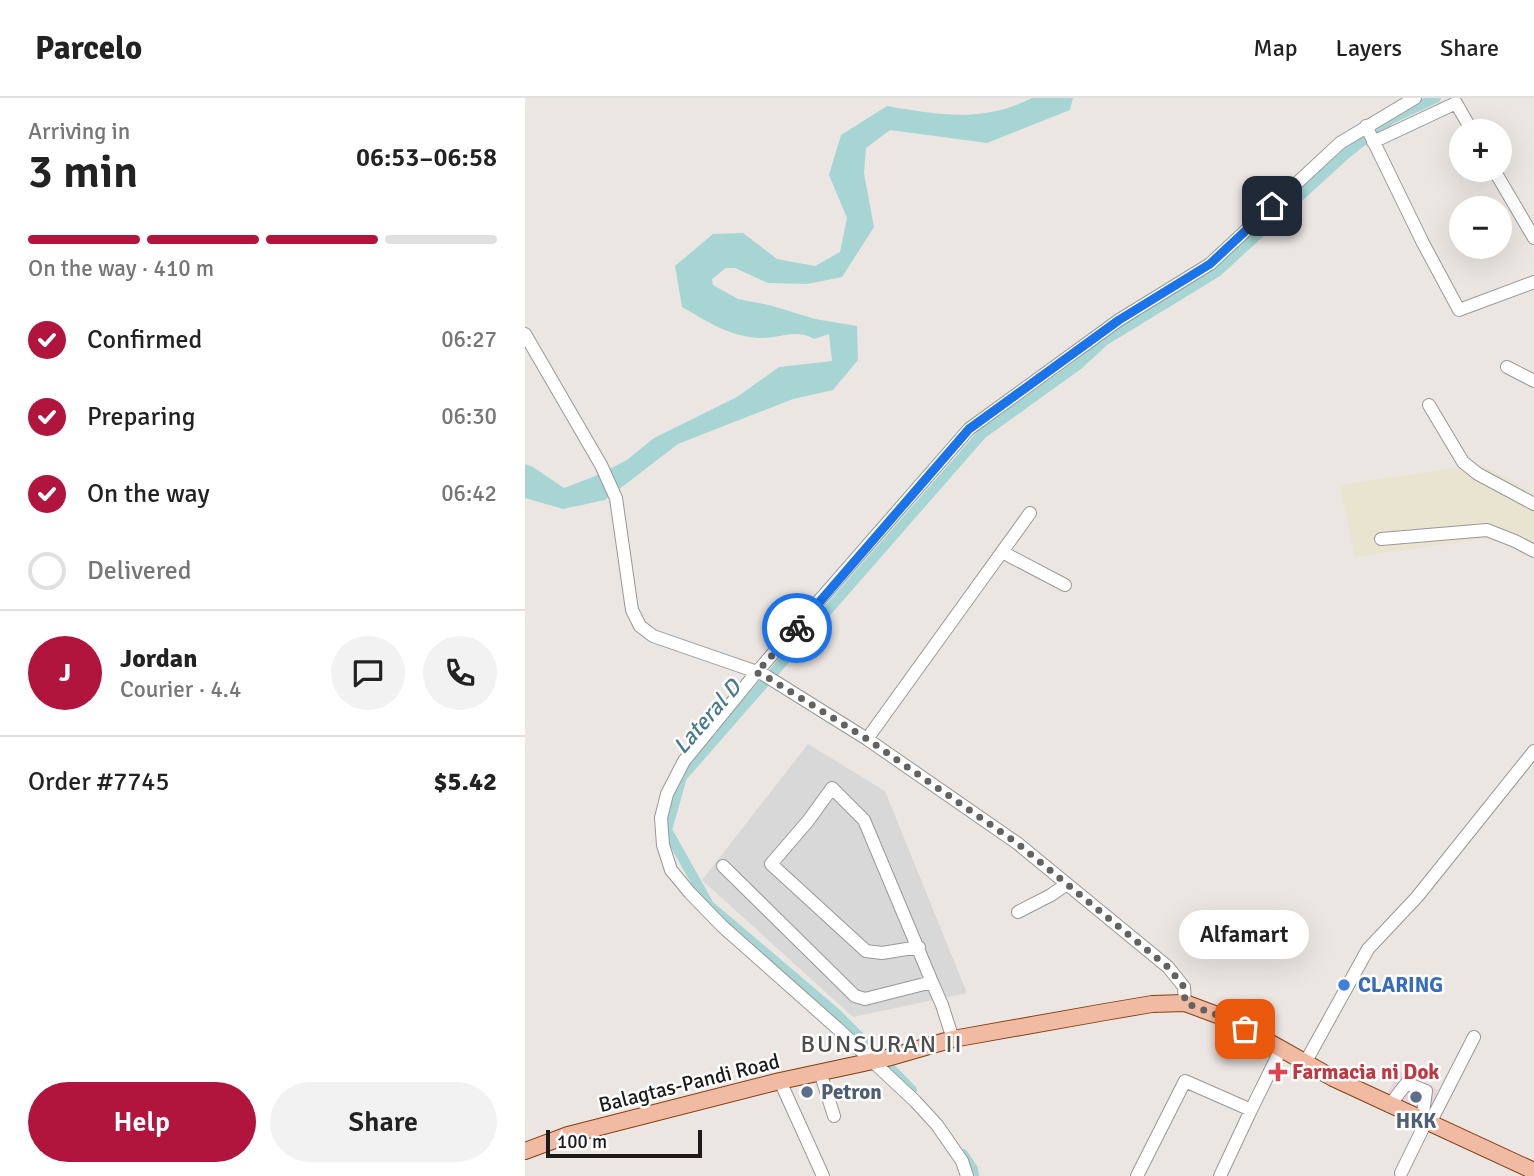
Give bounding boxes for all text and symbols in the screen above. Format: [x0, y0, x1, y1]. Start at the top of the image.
text: Parcelo [35, 28, 142, 69]
text: Map [1253, 33, 1298, 63]
text: Layers [1336, 33, 1402, 63]
text: Share [1440, 33, 1499, 63]
text: Arriving in [28, 117, 130, 146]
map controls [1449, 119, 1512, 259]
button: + [1449, 119, 1512, 182]
text: 06:53–06:58 [356, 142, 497, 174]
text: 3 min [28, 144, 138, 200]
pin [1242, 176, 1302, 236]
icon: home [1253, 187, 1291, 225]
button: − [1449, 196, 1512, 259]
text: On the way · 410 m [28, 254, 214, 283]
icon: check [28, 321, 66, 359]
text: Confirmed [87, 324, 202, 356]
text: 06:27 [441, 325, 497, 354]
icon: check [28, 398, 66, 436]
text: Preparing [87, 401, 195, 433]
text: 06:30 [441, 402, 497, 431]
icon: check [28, 475, 66, 513]
text: On the way [87, 478, 210, 510]
text: 06:42 [441, 479, 497, 508]
text: Delivered [87, 555, 192, 587]
courier [762, 593, 832, 663]
icon: bike [778, 609, 816, 647]
button: chat [331, 636, 405, 710]
button: phone [423, 636, 497, 710]
text: Jordan [120, 643, 197, 675]
text: J [59, 657, 71, 689]
water label: Lateral D [667, 672, 749, 760]
text: Courier · 4.4 [120, 675, 241, 704]
text: Order #7745 [28, 766, 169, 798]
text: $5.42 [433, 766, 497, 798]
callout: Alfamart [1180, 910, 1310, 959]
text: Alfamart [1200, 920, 1288, 949]
place label: CLARING [1358, 972, 1443, 998]
marker: CLARING [1336, 977, 1352, 993]
pin [1215, 999, 1275, 1059]
icon: bag [1226, 1010, 1264, 1048]
district label: BUNSURAN II [800, 1029, 964, 1059]
street label: Balagtas-Pandi Road [596, 1048, 782, 1118]
place label: Farmacia ni Dok [1292, 1059, 1439, 1085]
marker: Farmacia ni Dok [1270, 1064, 1286, 1080]
place label: Petron [821, 1079, 882, 1105]
button: Help [28, 1082, 256, 1162]
button: Share [270, 1082, 497, 1162]
marker: Petron [799, 1084, 815, 1100]
marker: HKK [1408, 1089, 1424, 1105]
place label: HKK [1396, 1108, 1436, 1134]
scale bar [546, 1127, 702, 1159]
text: 100 m [557, 1130, 607, 1154]

